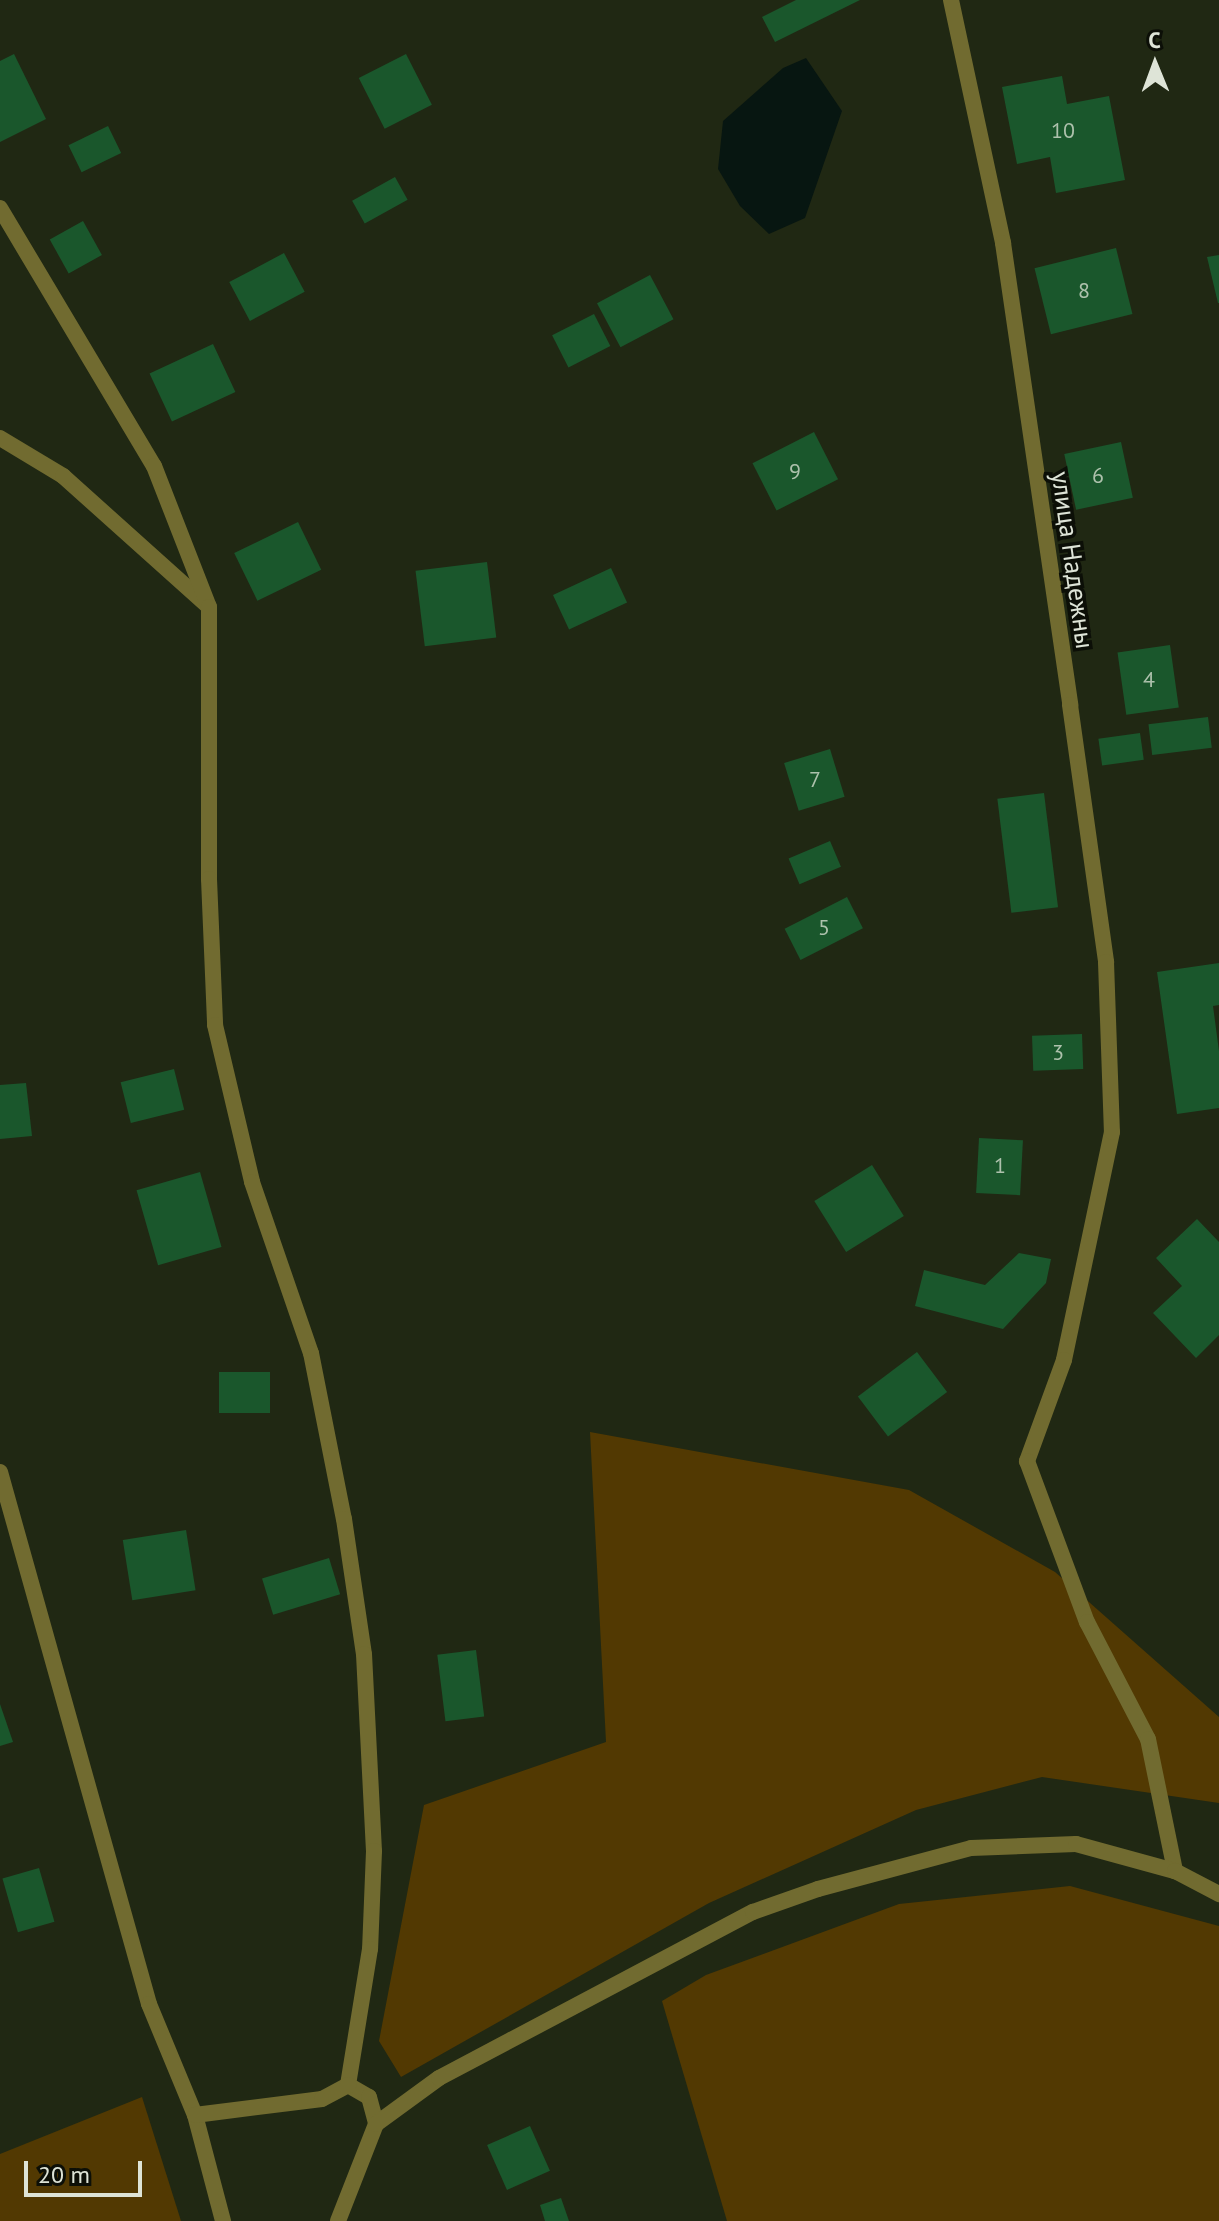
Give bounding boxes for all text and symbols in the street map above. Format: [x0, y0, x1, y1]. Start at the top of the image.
north arrow [1115, 24, 1195, 104]
text: С [1148, 26, 1161, 54]
house number: 10 [1051, 118, 1075, 144]
house number: 8 [1078, 278, 1090, 304]
house number: 9 [789, 459, 801, 485]
house number: 6 [1092, 463, 1104, 489]
street label: улица Надежны [1045, 469, 1101, 651]
house number: 4 [1143, 667, 1155, 693]
house number: 7 [809, 767, 821, 793]
house number: 5 [818, 915, 830, 941]
house number: 3 [1052, 1040, 1064, 1066]
house number: 1 [994, 1153, 1006, 1179]
scale bar [28, 2145, 146, 2195]
text: 20 m [38, 2159, 90, 2190]

